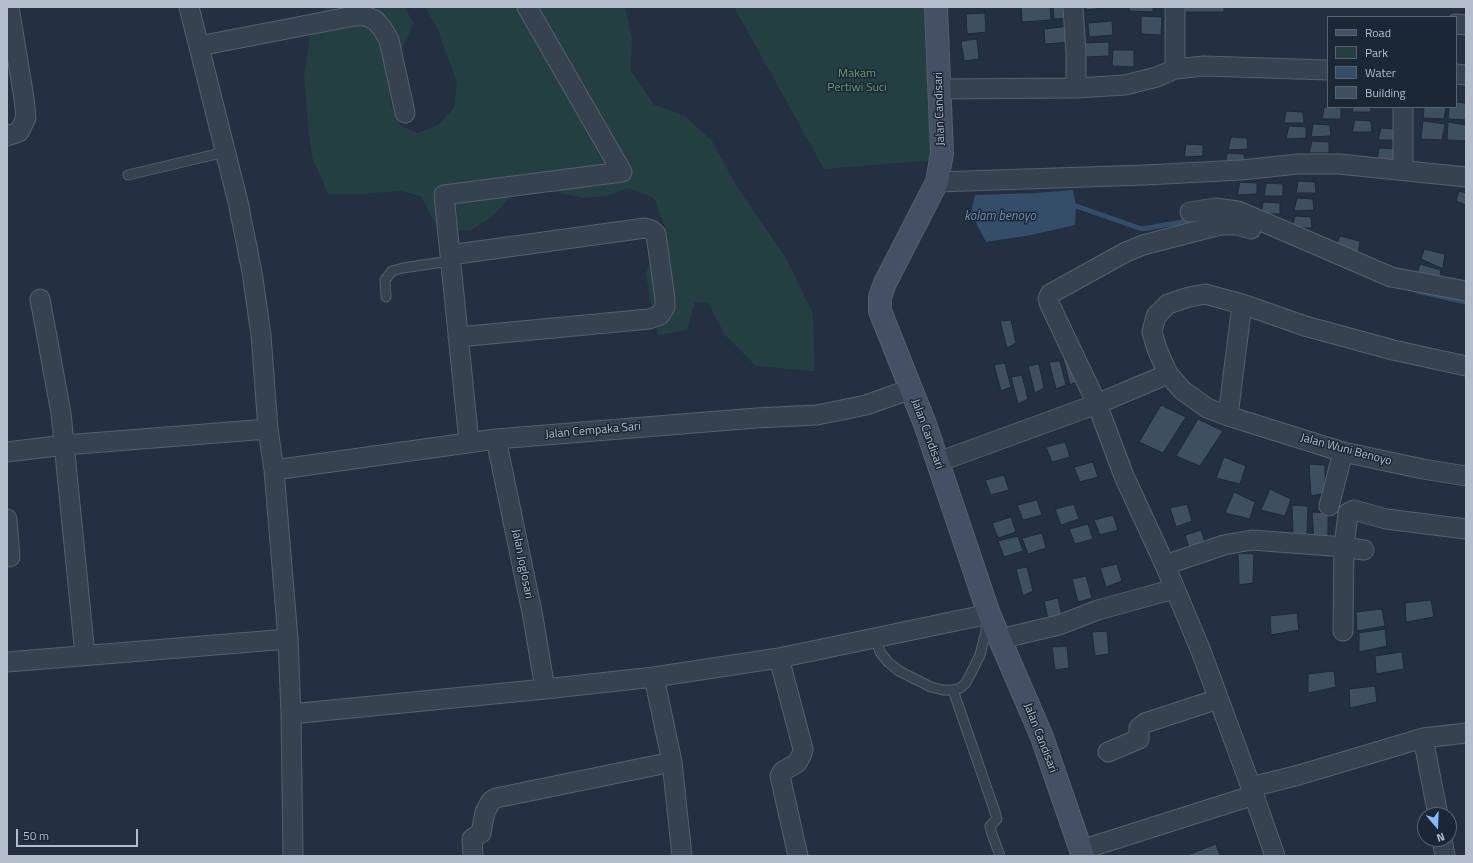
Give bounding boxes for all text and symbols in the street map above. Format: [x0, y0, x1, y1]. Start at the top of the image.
legend [1327, 16, 1457, 108]
text: Road [1365, 23, 1391, 42]
text: Park [1365, 43, 1388, 62]
text: Water [1365, 63, 1396, 82]
park label: Makam Pertiwi Suci [827, 67, 887, 95]
street label: Jalan Candisari [932, 72, 948, 146]
text: Building [1365, 83, 1406, 102]
water label: kolam benoyo [964, 209, 1036, 225]
street label: Jalan Candisari [908, 397, 946, 471]
street label: Jalan Cempaka Sari [545, 420, 641, 442]
street label: Jalan Wuni Benoyo [1299, 431, 1393, 469]
street label: Jalan Joglosari [508, 528, 536, 600]
street label: Jalan Candisari [1020, 701, 1060, 775]
north arrow [1417, 807, 1457, 847]
scale bar [18, 821, 140, 847]
text: 50 m [23, 826, 49, 845]
text: N [1434, 829, 1447, 846]

